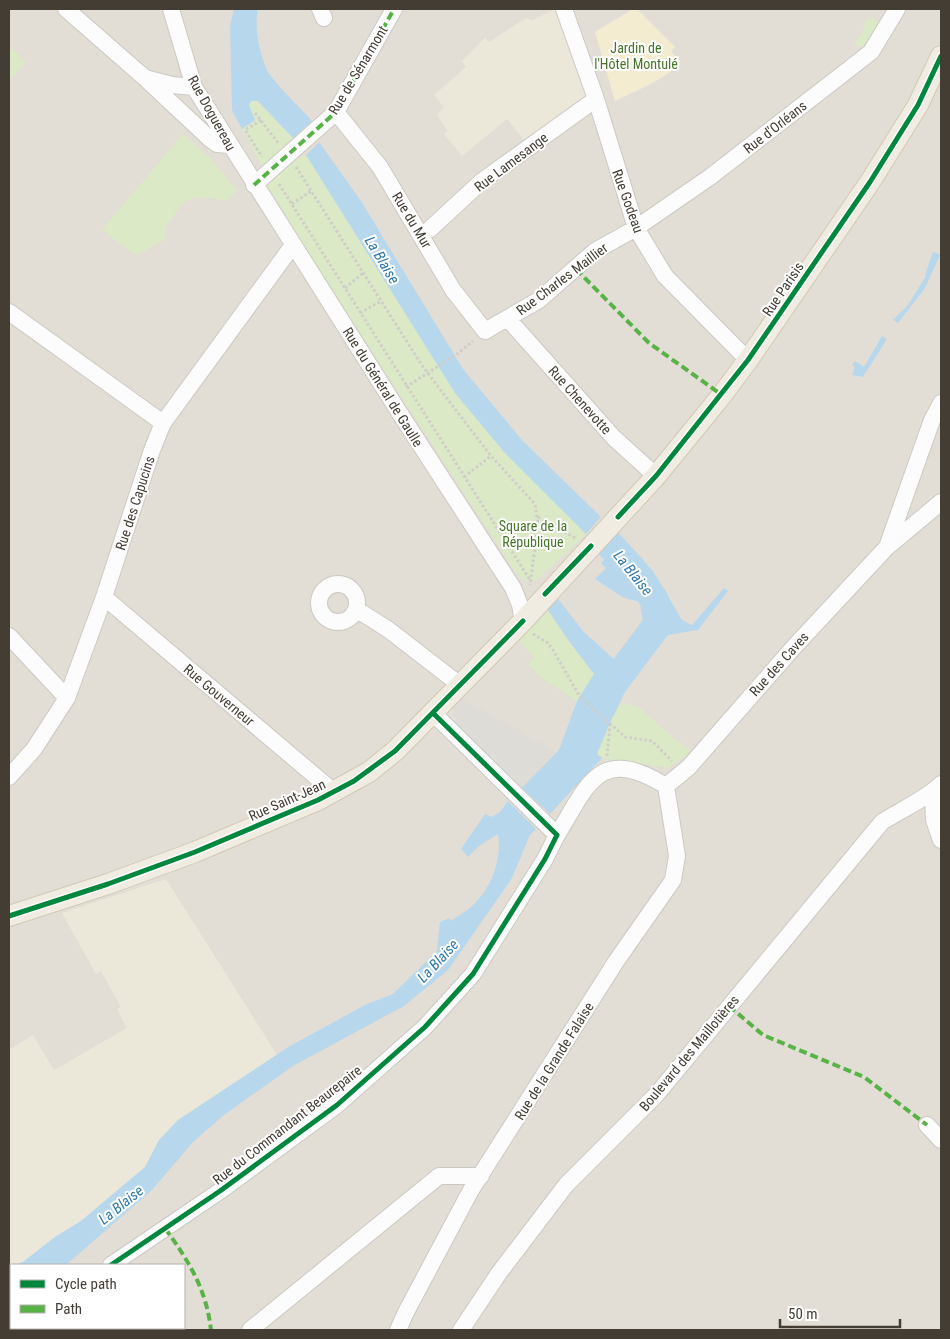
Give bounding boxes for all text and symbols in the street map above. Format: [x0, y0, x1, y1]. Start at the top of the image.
street label: Rue de Sénarmont [325, 23, 391, 117]
park label: Jardin de l'Hôtel Montulé [594, 40, 678, 72]
street label: Rue Doguereau [185, 73, 239, 153]
street label: Rue d'Orléans [740, 97, 810, 157]
street label: Rue Lamesange [471, 129, 551, 195]
street label: Rue Godeau [609, 167, 647, 235]
street label: Rue du Mur [389, 189, 435, 251]
water label: La Blaise [361, 233, 403, 287]
street label: Rue Charles Maillier [513, 240, 611, 318]
street label: Rue Parisis [759, 259, 807, 319]
street label: Rue du Général de Gaulle [340, 324, 426, 450]
street label: Rue Chenevotte [545, 363, 615, 438]
street label: Rue des Capucins [112, 454, 158, 552]
park label: Square de la République [499, 518, 567, 550]
water label: La Blaise [610, 547, 657, 599]
street label: Rue des Caves [746, 629, 812, 699]
street label: Rue Gouverneur [180, 661, 258, 729]
street label: Rue Saint-Jean [246, 776, 328, 824]
water label: La Blaise [414, 936, 463, 986]
street label: Boulevard des Maillotières [636, 992, 742, 1114]
street label: Rue de la Grande Falaise [511, 999, 597, 1123]
street label: Rue du Commandant Beaurepaire [210, 1062, 365, 1188]
water label: La Blaise [95, 1181, 147, 1228]
legend [10, 1264, 185, 1329]
text: Cycle path [55, 1275, 117, 1293]
scale bar [780, 1296, 900, 1328]
text: Path [55, 1300, 82, 1318]
text: 50 m [788, 1305, 818, 1323]

